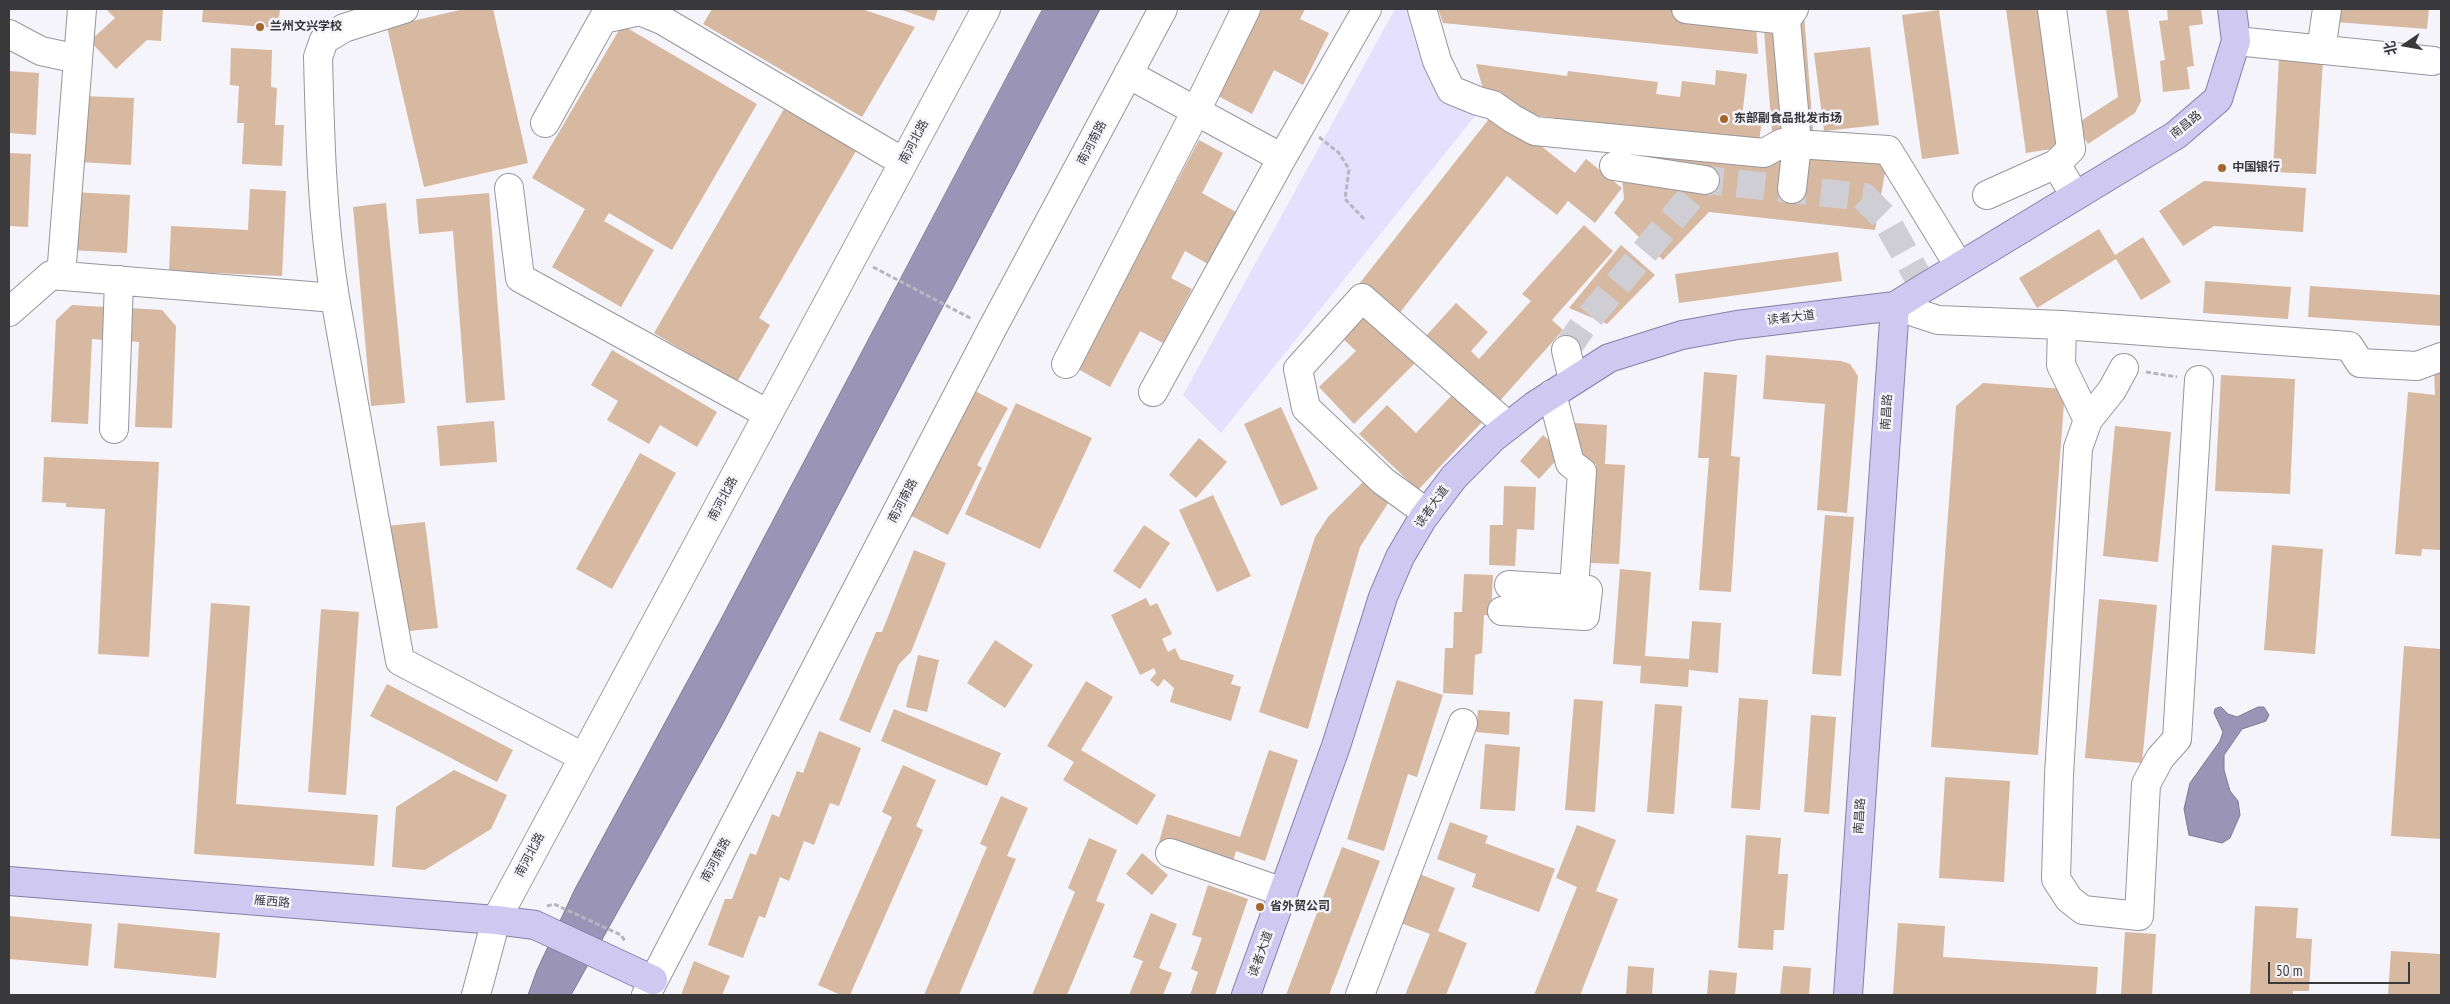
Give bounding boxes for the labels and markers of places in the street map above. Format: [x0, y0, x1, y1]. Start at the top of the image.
place label: 兰州文兴学校 [270, 20, 342, 34]
marker: 兰州文兴学校 [254, 21, 266, 33]
place label: 东部副食品批发市场 [1734, 112, 1842, 126]
marker: 东部副食品批发市场 [1718, 113, 1730, 125]
place label: 中国银行 [2232, 161, 2280, 175]
marker: 中国银行 [2216, 162, 2228, 174]
place label: 省外贸公司 [1270, 900, 1330, 914]
marker: 省外贸公司 [1254, 901, 1266, 913]

